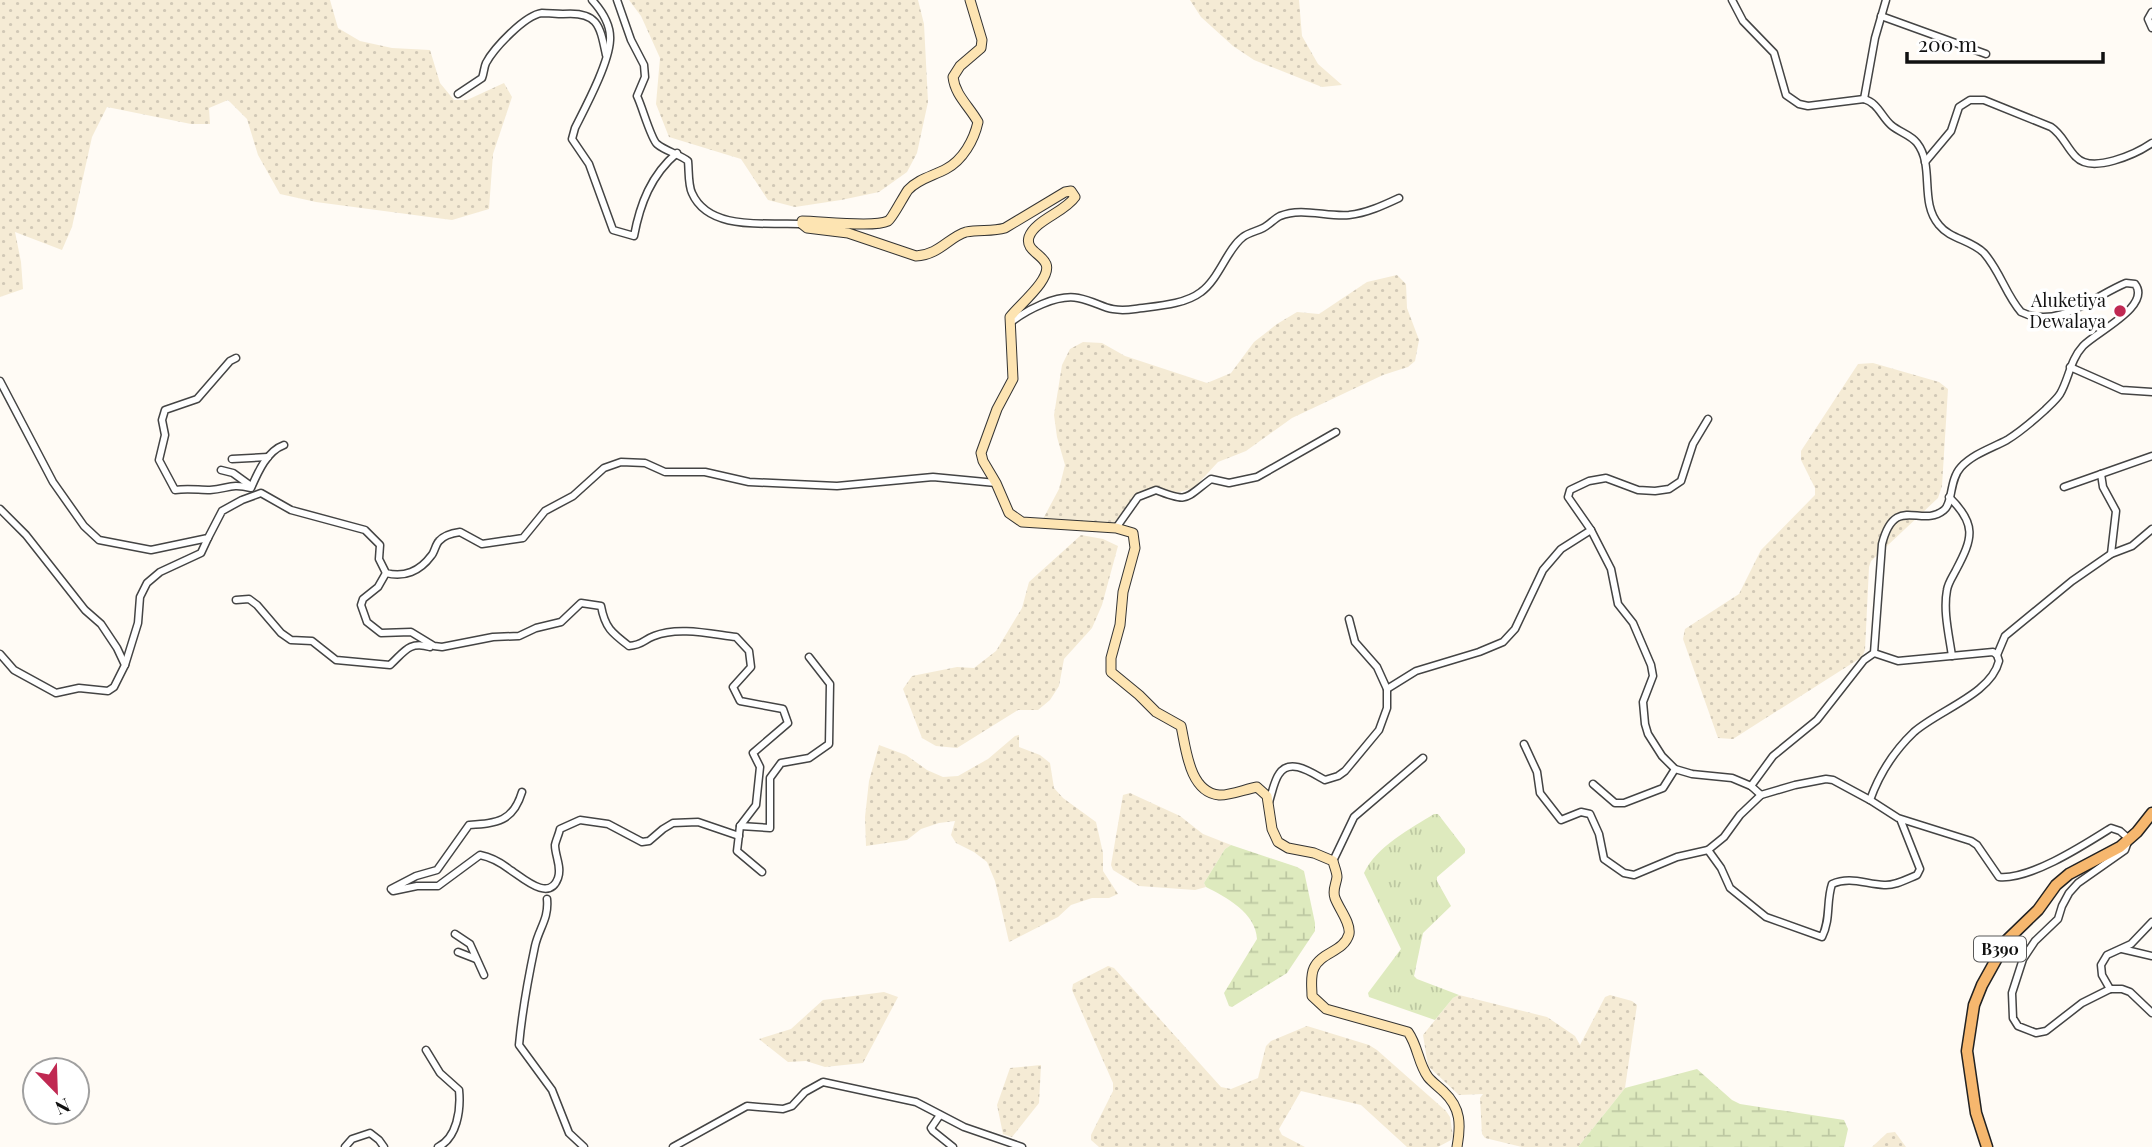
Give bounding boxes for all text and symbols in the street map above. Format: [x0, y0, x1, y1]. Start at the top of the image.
scale bar [1907, 21, 2103, 65]
text: 200 m [1918, 29, 1977, 57]
place label: Aluketiya Dewalaya [2029, 288, 2106, 333]
marker: Aluketiya Dewalaya [2112, 303, 2128, 319]
road number: B390 [1974, 937, 2026, 962]
north arrow [21, 1056, 91, 1126]
text: N [51, 1093, 74, 1122]

